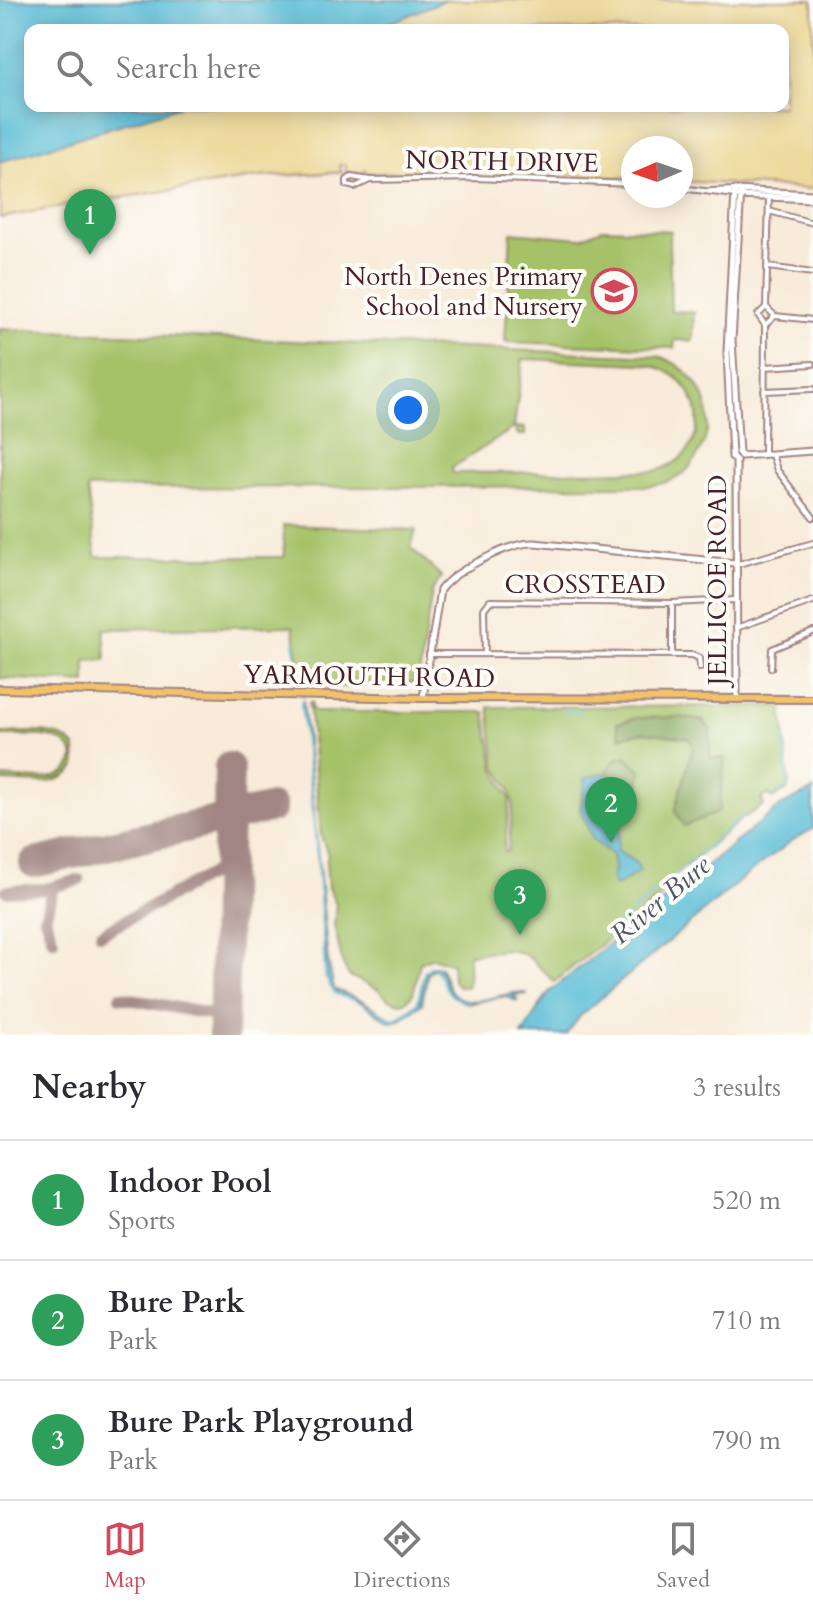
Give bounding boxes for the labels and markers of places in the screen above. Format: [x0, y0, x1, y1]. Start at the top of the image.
pin: 1 [64, 189, 116, 255]
place label: North Denes Primary School and Nursery [344, 259, 583, 324]
school or university icon: North Denes Primary School and Nursery [590, 267, 638, 315]
pin: 2 [585, 777, 637, 843]
pin: 3 [494, 869, 546, 935]

